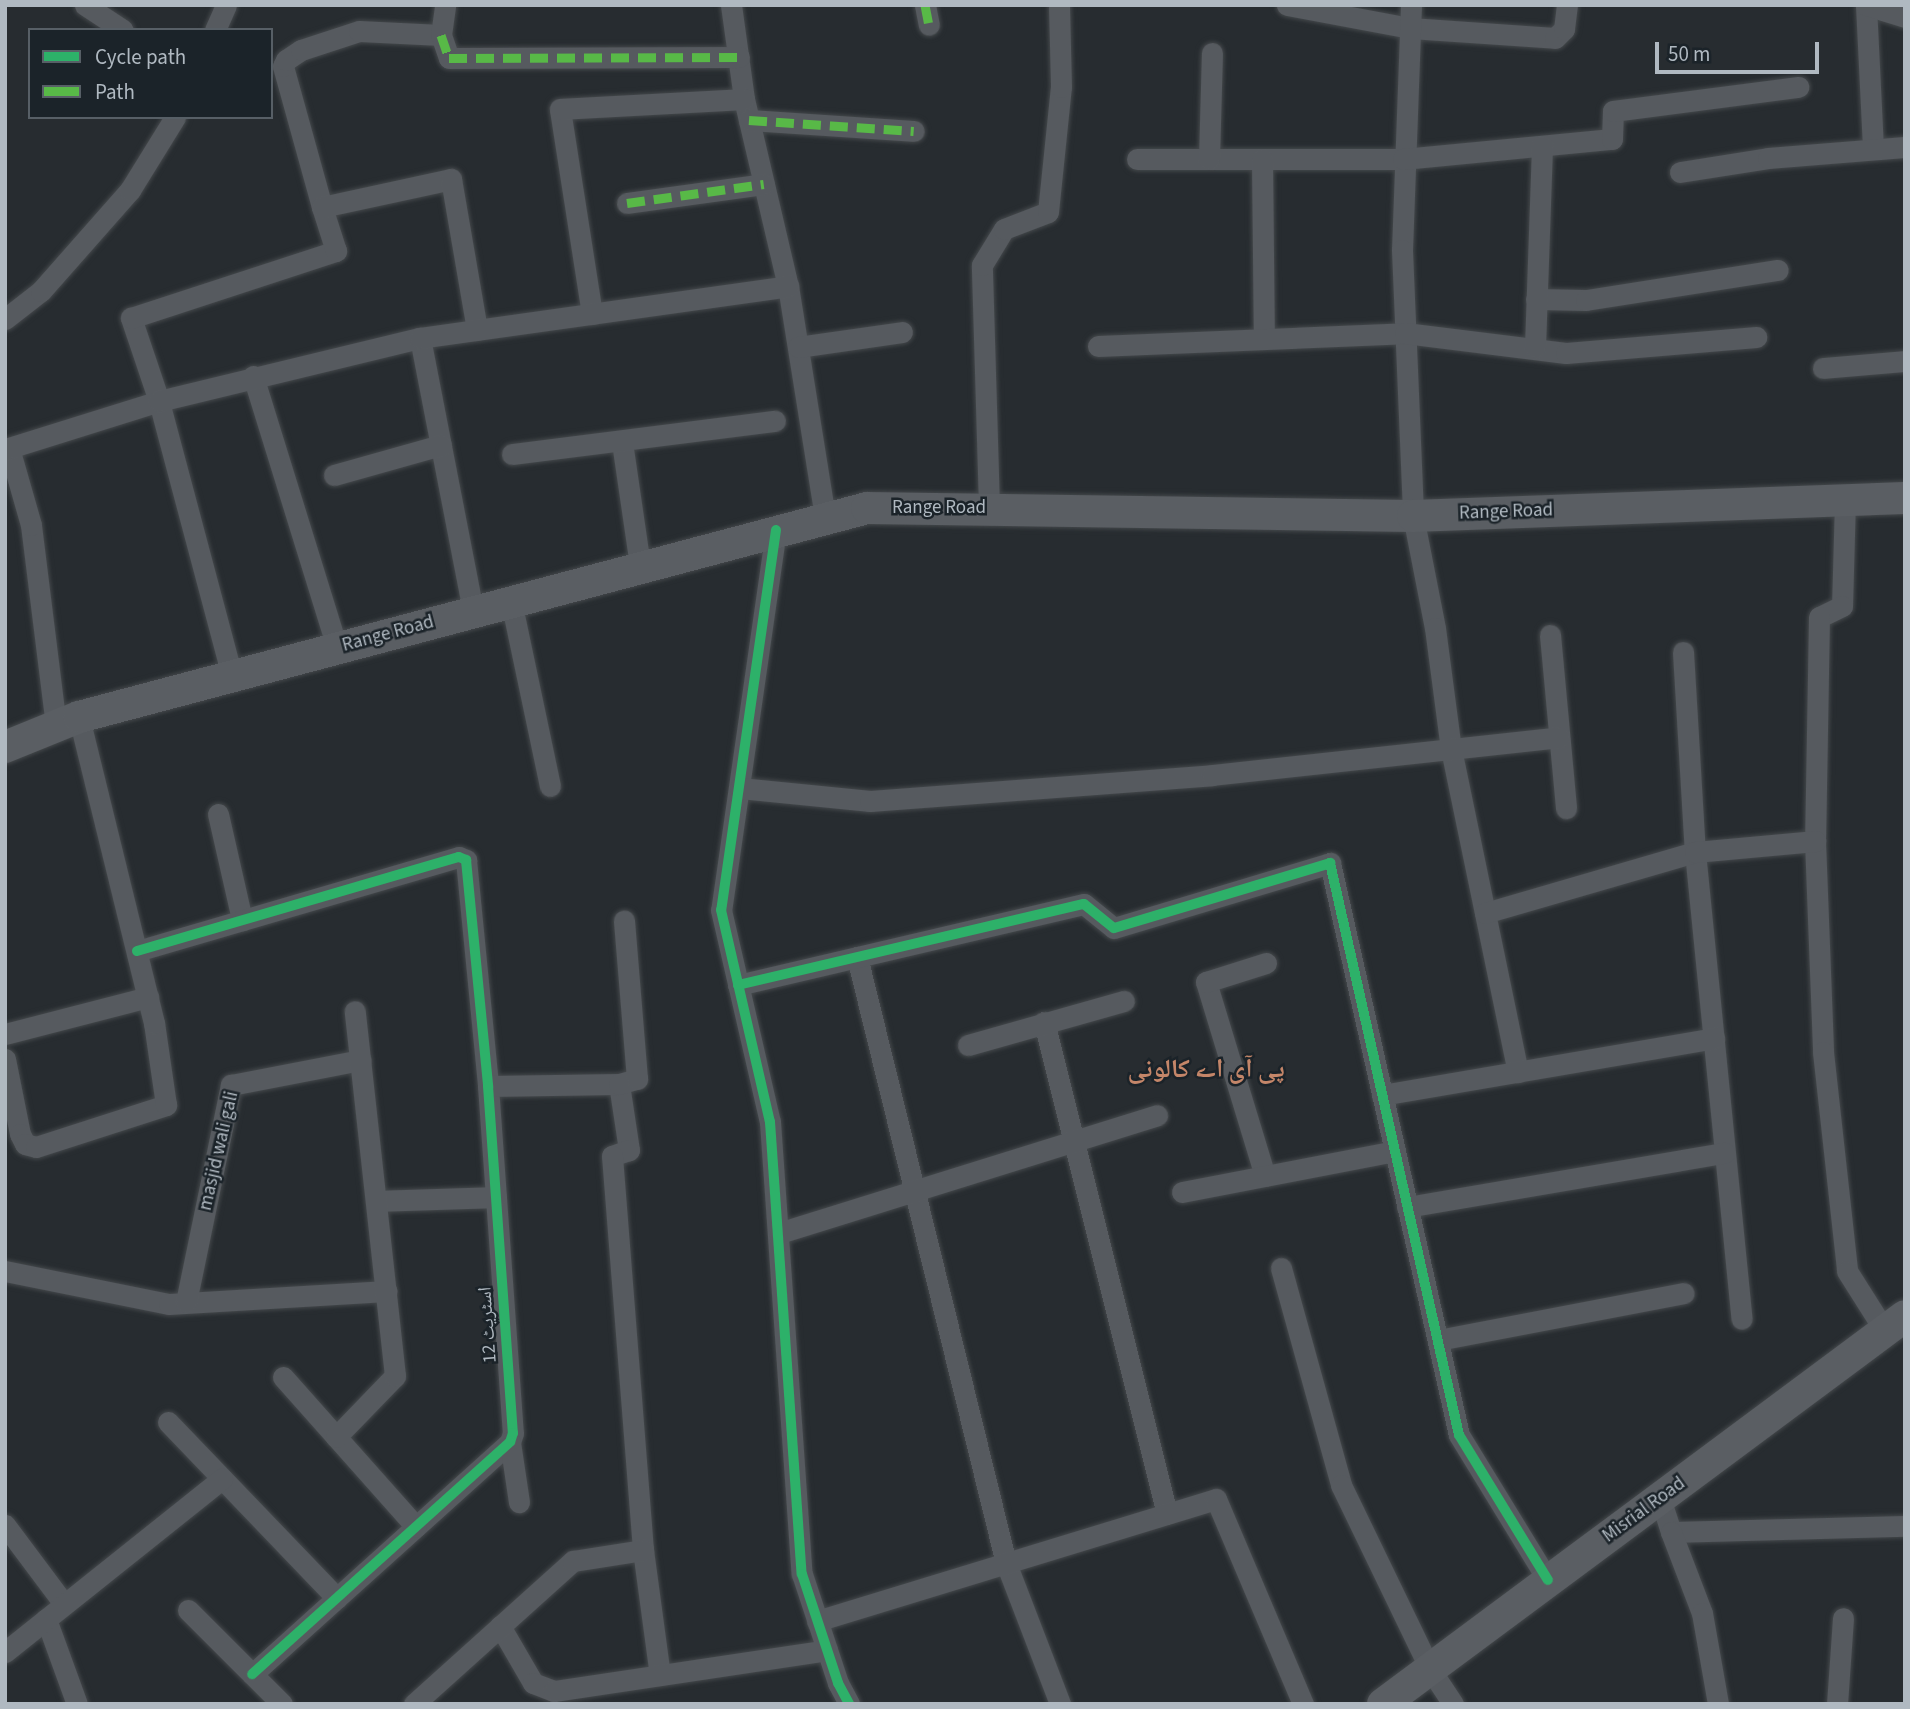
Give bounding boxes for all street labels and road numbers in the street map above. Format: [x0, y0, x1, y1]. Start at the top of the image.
street label: Range Road [892, 497, 986, 519]
street label: Range Road [1459, 499, 1553, 525]
street label: Range Road [340, 611, 436, 657]
street label: masjid wali gali [194, 1089, 244, 1213]
street label: اسٹریٹ 12 [474, 1286, 502, 1364]
street label: Misrial Road [1598, 1472, 1690, 1548]

